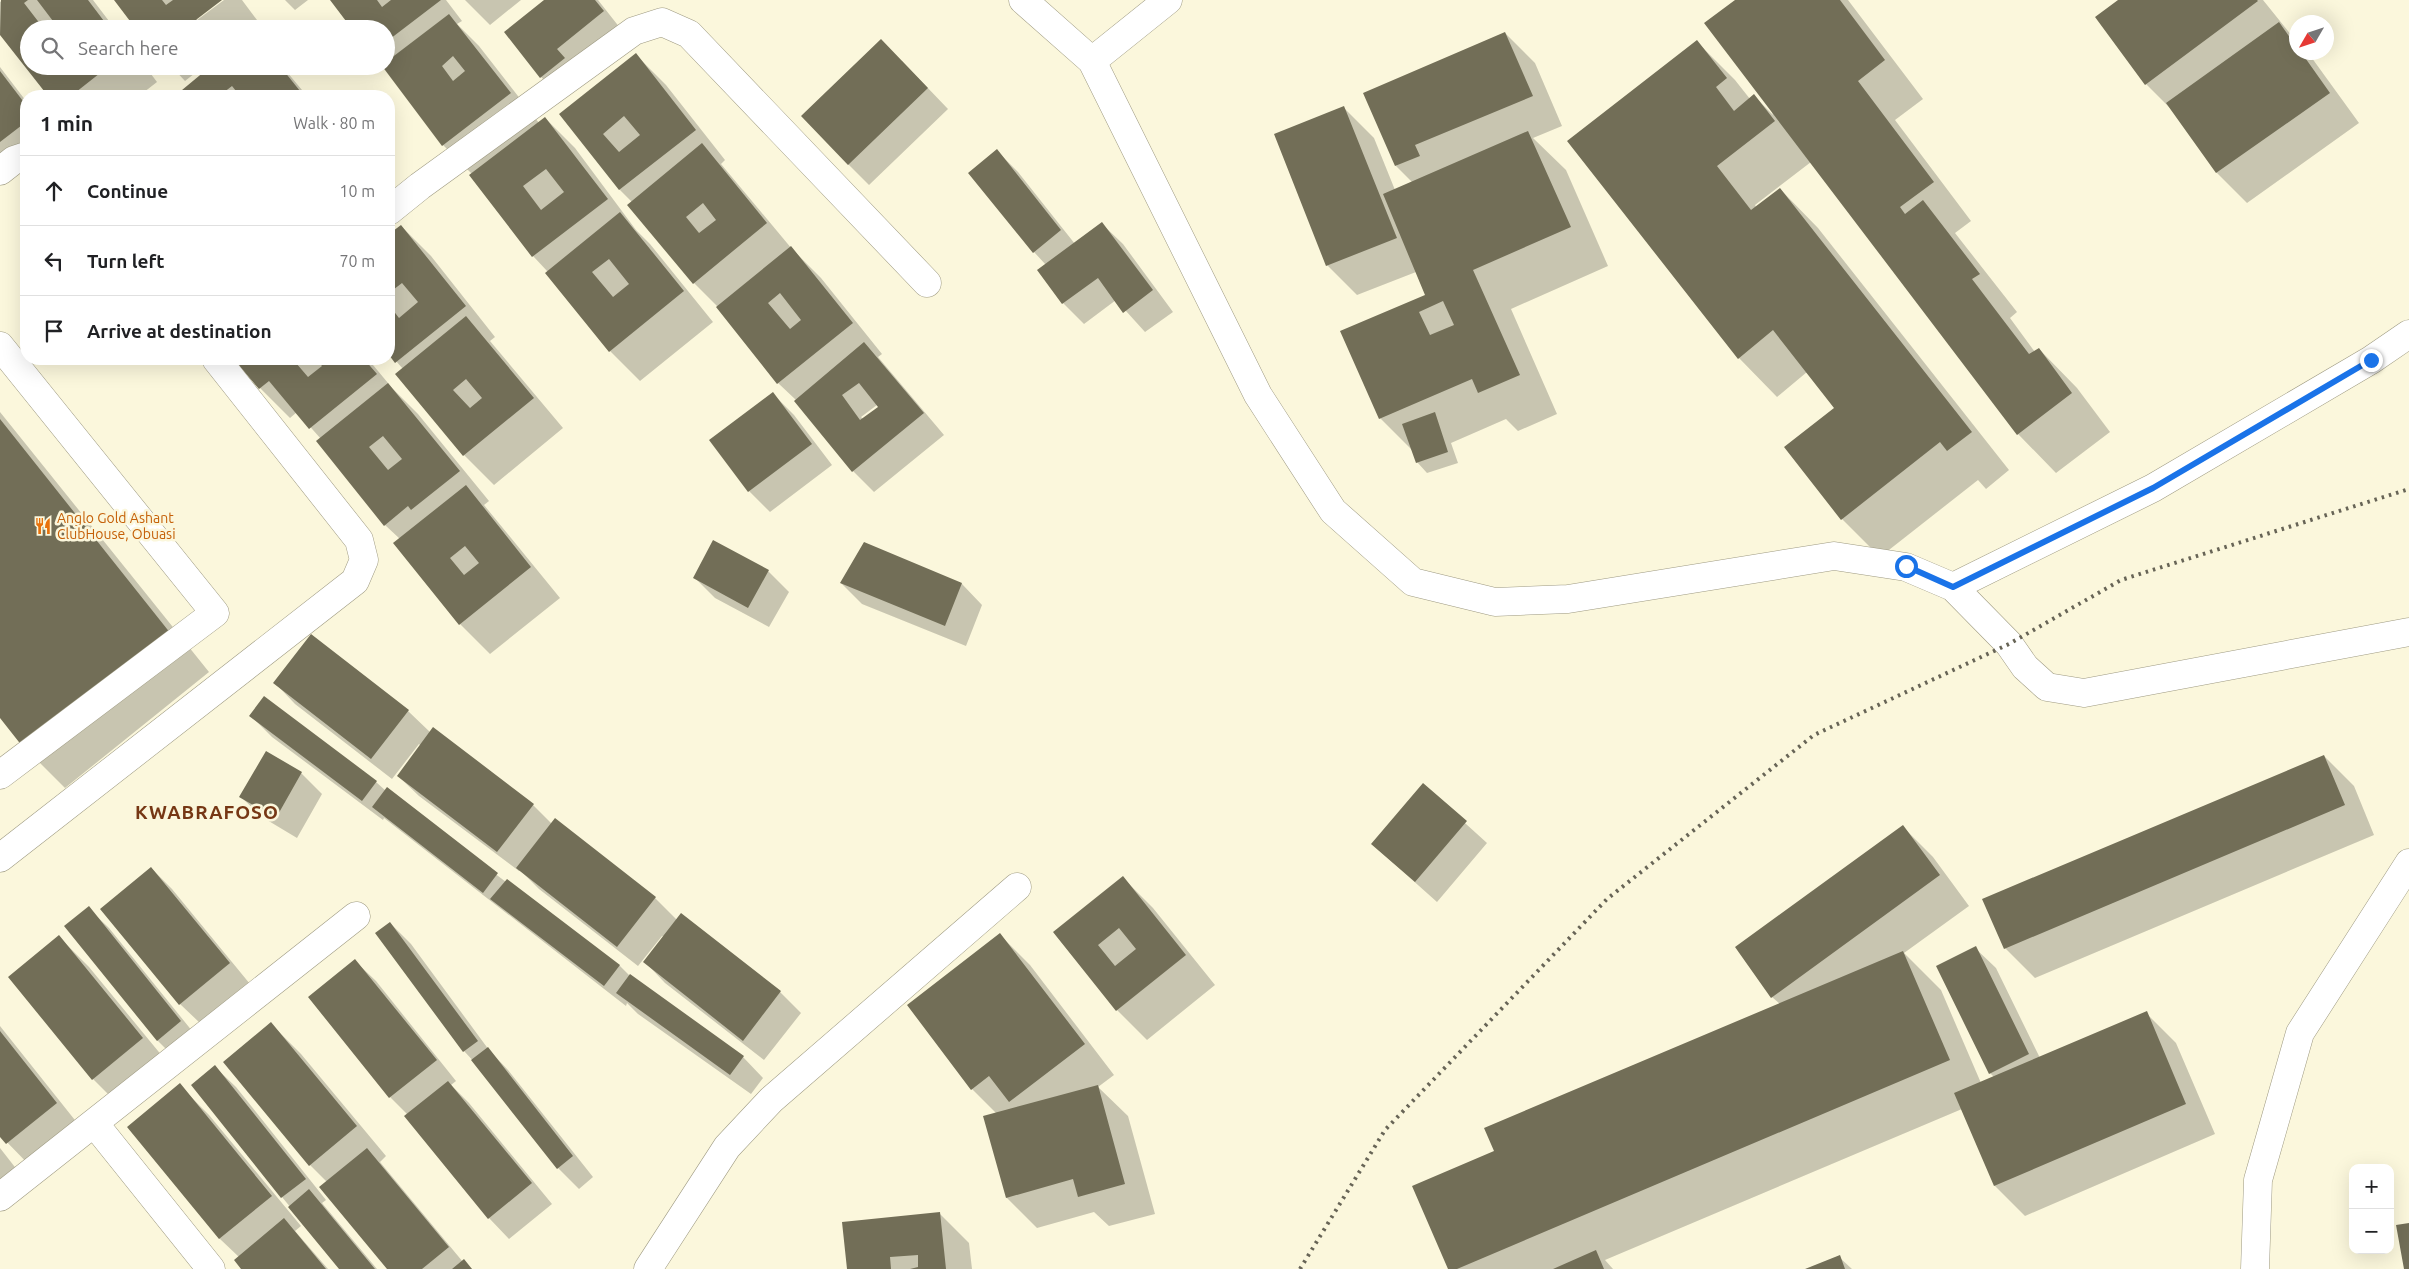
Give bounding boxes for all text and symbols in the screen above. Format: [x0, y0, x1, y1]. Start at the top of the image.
north arrow [2289, 15, 2334, 60]
search box [20, 20, 395, 75]
icon: search [38, 34, 66, 62]
text: Search here [78, 37, 178, 59]
text: 1 min [40, 111, 93, 135]
text: Walk · 80 m [293, 114, 375, 132]
icon: ahead [40, 177, 68, 205]
text: Continue [87, 180, 168, 202]
text: 10 m [339, 182, 375, 200]
icon: left [40, 247, 68, 275]
text: Turn left [87, 250, 165, 272]
text: 70 m [339, 252, 375, 270]
icon: arrive [40, 317, 68, 345]
text: Arrive at destination [87, 320, 272, 342]
route end [2360, 349, 2383, 372]
place label: Anglo Gold Ashant ClubHouse, Obuasi [57, 510, 176, 542]
restaurant icon: Anglo Gold Ashant ClubHouse, Obuasi [33, 516, 53, 536]
route start [1895, 555, 1918, 578]
district label: KWABRAFOSO [135, 801, 279, 823]
map controls [2349, 1164, 2394, 1254]
button: + [2349, 1164, 2394, 1209]
button: − [2349, 1209, 2394, 1254]

